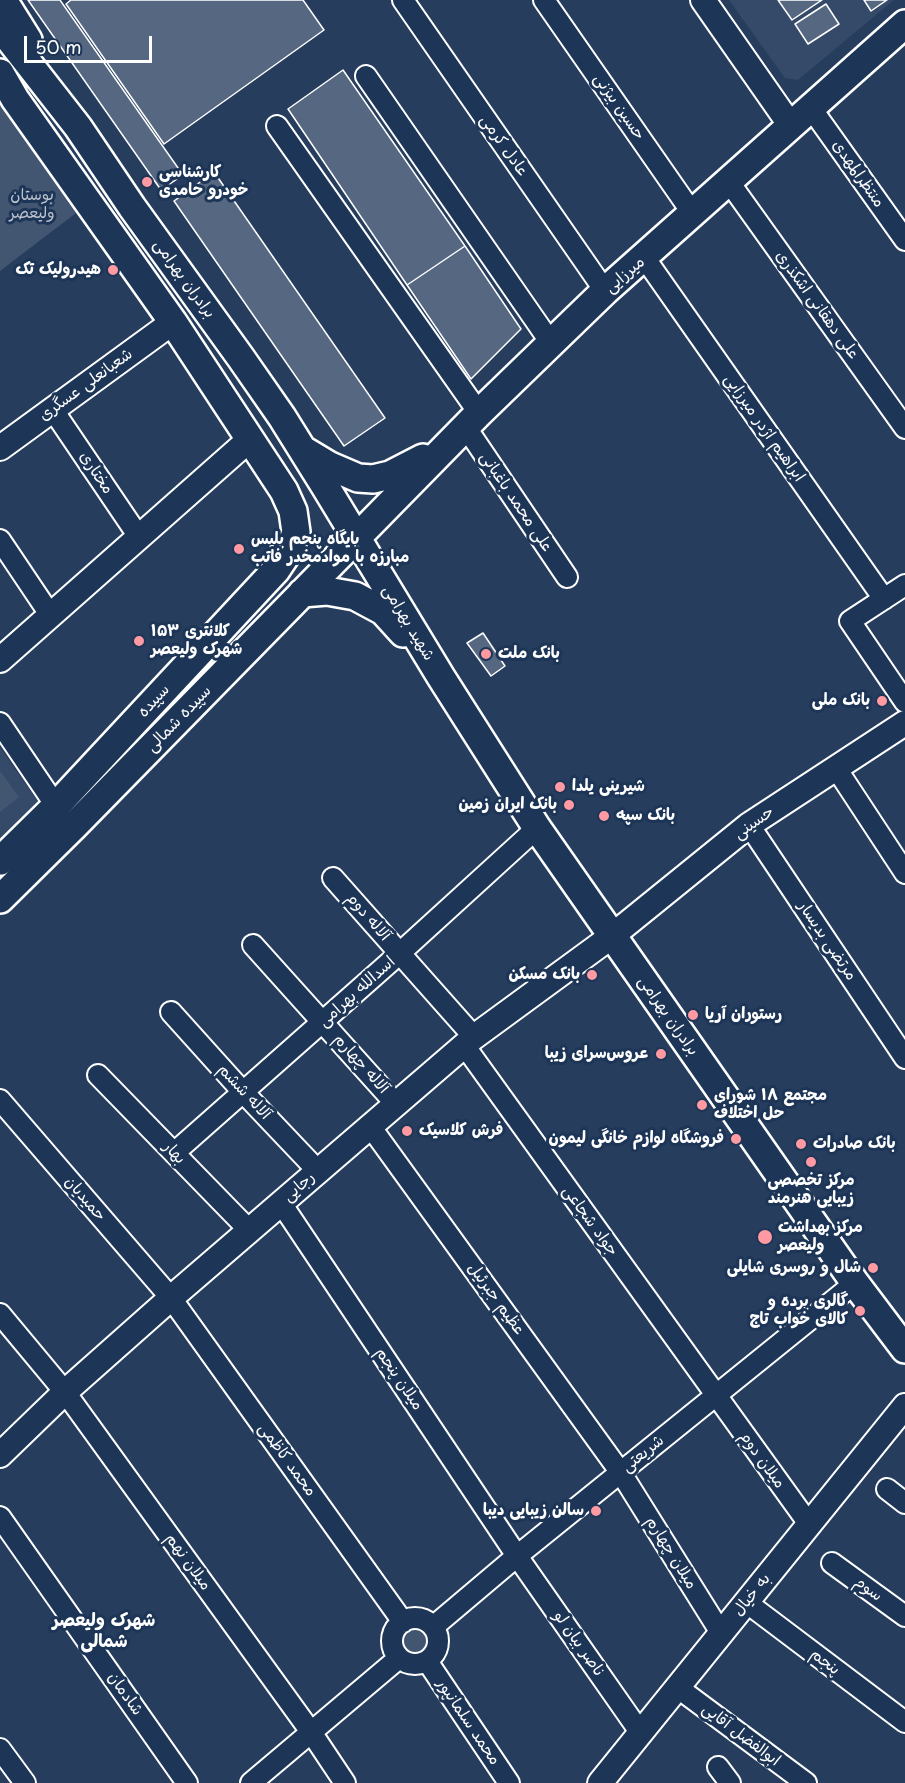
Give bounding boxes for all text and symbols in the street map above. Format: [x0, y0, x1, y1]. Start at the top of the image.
scale bar [27, 24, 154, 62]
text: 50 m [35, 33, 82, 60]
street label: حسین بیژنی [589, 70, 649, 144]
street label: عادل کرمی [476, 111, 532, 181]
street label: منتظرالمهدی [828, 137, 888, 211]
place label: کارشناسی خودرو حامدی [159, 163, 248, 201]
marker: کارشناسی خودرو حامدی [140, 175, 154, 189]
park label: بوستان ولیعصر [9, 186, 55, 224]
street label: برادران بهرامی [149, 236, 219, 322]
street label: علی دهقانی اشکذری [771, 247, 863, 363]
street label: میرزایی [601, 252, 649, 298]
place label: هیدرولیک تک [15, 260, 101, 280]
marker: هیدرولیک تک [106, 263, 120, 277]
street label: شعبانعلی عسگری [35, 345, 137, 425]
street label: ابراهیم اژدر میرزایی [720, 370, 808, 486]
street label: مختاری [75, 448, 117, 498]
street label: علی محمد باغبانی [475, 448, 557, 556]
place label: پایگاه پنجم پلیس مبارزه با موادمخدر فاتب [251, 530, 409, 568]
marker: پایگاه پنجم پلیس مبارزه با موادمخدر فاتب [232, 542, 246, 556]
street label: شهید بهرامی [378, 582, 438, 664]
place label: کلانتری ۱۵۳ شهرک ولیعصر [151, 622, 242, 660]
marker: کلانتری ۱۵۳ شهرک ولیعصر [132, 634, 146, 648]
place label: بانک ملت [498, 644, 560, 664]
marker: بانک ملت [479, 647, 493, 661]
street label: سپیده [134, 680, 174, 722]
street label: سپیده شمالی [142, 682, 216, 756]
place label: بانک ملی [812, 691, 870, 711]
marker: بانک ملی [875, 694, 889, 708]
place label: شیرینی یلدا [572, 777, 645, 797]
marker: شیرینی یلدا [553, 780, 567, 794]
place label: بانک ایران زمین [459, 795, 557, 815]
marker: بانک ایران زمین [562, 798, 576, 812]
street label: حسینی [730, 802, 778, 844]
place label: بانک سپه [616, 806, 675, 826]
marker: بانک سپه [597, 809, 611, 823]
street label: آلاله دوم [342, 889, 394, 945]
street label: مرتضی بدیسار [793, 898, 861, 984]
street label: اسدالله بهرامی [315, 953, 399, 1031]
place label: بانک مسکن [509, 965, 580, 985]
marker: بانک مسکن [585, 968, 599, 982]
street label: برادران بهرامی [634, 973, 702, 1059]
place label: رستوران آریا [705, 1005, 782, 1025]
marker: رستوران آریا [686, 1008, 700, 1022]
street label: آلاله چهارم [329, 1030, 393, 1098]
place label: عروس‌سرای زیبا [545, 1044, 649, 1064]
marker: عروس‌سرای زیبا [654, 1047, 668, 1061]
street label: آلاله ششم [213, 1060, 275, 1124]
place label: مجتمع ۱۸ شورای حل اختلاف [714, 1086, 827, 1124]
marker: مجتمع ۱۸ شورای حل اختلاف [695, 1098, 709, 1112]
place label: فرش کلاسیک [419, 1121, 503, 1141]
marker: فرش کلاسیک [400, 1124, 414, 1138]
place label: فروشگاه لوازم خانگی لیمون [549, 1129, 724, 1149]
marker: فروشگاه لوازم خانگی لیمون [729, 1132, 743, 1146]
place label: بانک صادرات [813, 1134, 896, 1154]
marker: بانک صادرات [794, 1137, 808, 1151]
street label: بهار [159, 1138, 189, 1168]
marker: مرکز تخصصی زیبایی هنرمند [804, 1155, 818, 1169]
street label: رجایی [279, 1168, 319, 1206]
place label: مرکز تخصصی زیبایی هنرمند [767, 1171, 855, 1209]
street label: حمیدیان [60, 1173, 110, 1225]
street label: جواد شجاعی [558, 1182, 622, 1260]
place label: مرکز بهداشت ولیعصر [778, 1218, 863, 1256]
marker: مرکز بهداشت ولیعصر [756, 1228, 774, 1246]
place label: شال و روسری شایلی [727, 1258, 861, 1278]
street label: عظیم جبرئیل [463, 1259, 529, 1339]
marker: شال و روسری شایلی [866, 1261, 880, 1275]
place label: گالری پرده و کالای خواب تاج [749, 1292, 848, 1330]
marker: گالری پرده و کالای خواب تاج [853, 1304, 867, 1318]
street label: میلان پنجم [371, 1344, 427, 1414]
street label: محمد کاظمی [254, 1419, 320, 1501]
street label: میلان دوم [735, 1428, 789, 1492]
street label: شریعتی [618, 1431, 668, 1477]
place label: سالن زیبایی دیبا [483, 1501, 584, 1521]
marker: سالن زیبایی دیبا [589, 1504, 603, 1518]
street label: میلان چهارم [641, 1513, 701, 1593]
street label: میلان نهم [161, 1530, 215, 1594]
street label: به خیال [729, 1570, 775, 1620]
street label: سوم [850, 1572, 886, 1606]
street label: ناصر بیان لو [549, 1607, 609, 1681]
district label: شهرک ولیعصر شمالی [53, 1610, 155, 1652]
street label: پنجم [806, 1645, 844, 1679]
street label: شادمان [103, 1669, 147, 1719]
street label: محمد سلمانپور [432, 1675, 504, 1769]
street label: ابوالفضل آقایی [698, 1699, 784, 1771]

